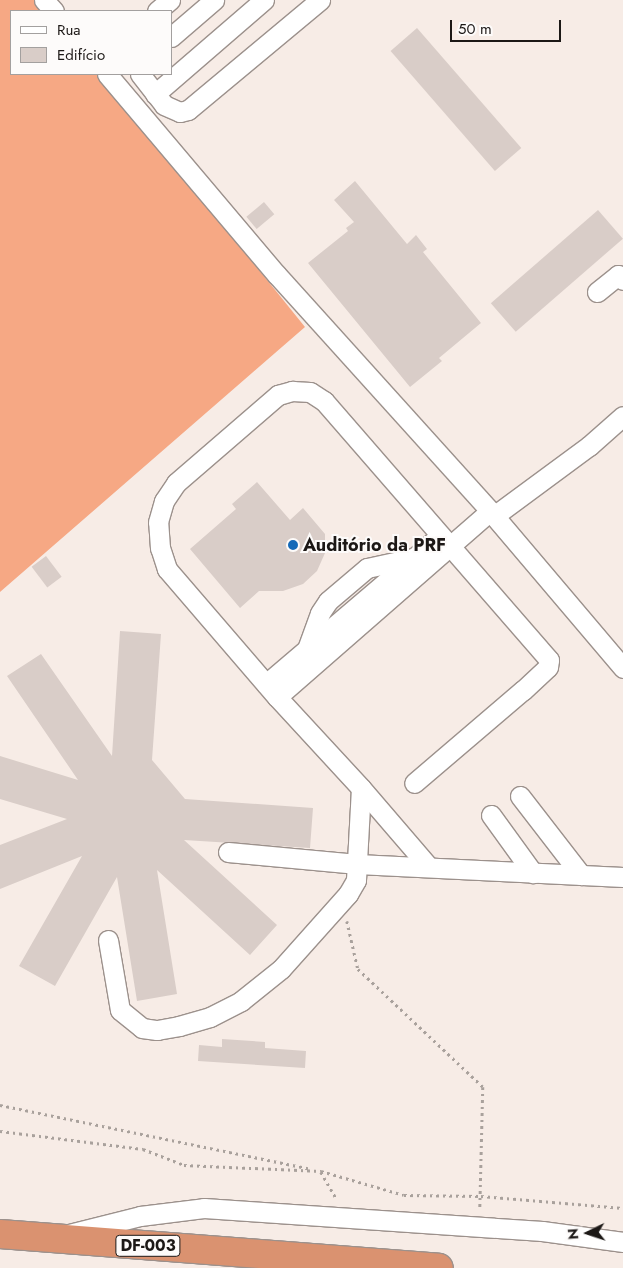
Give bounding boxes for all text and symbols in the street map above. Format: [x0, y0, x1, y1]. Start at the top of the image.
legend [10, 10, 172, 75]
scale bar [453, 10, 564, 42]
text: 50 m [458, 18, 492, 40]
text: Rua [57, 19, 81, 41]
text: Edifício [57, 44, 105, 66]
place label: Auditório da PRF [303, 534, 446, 556]
marker: Auditório da PRF [287, 539, 299, 551]
north arrow [563, 1208, 613, 1258]
text: N [563, 1228, 583, 1240]
road number: DF-003 [114, 1232, 182, 1260]

